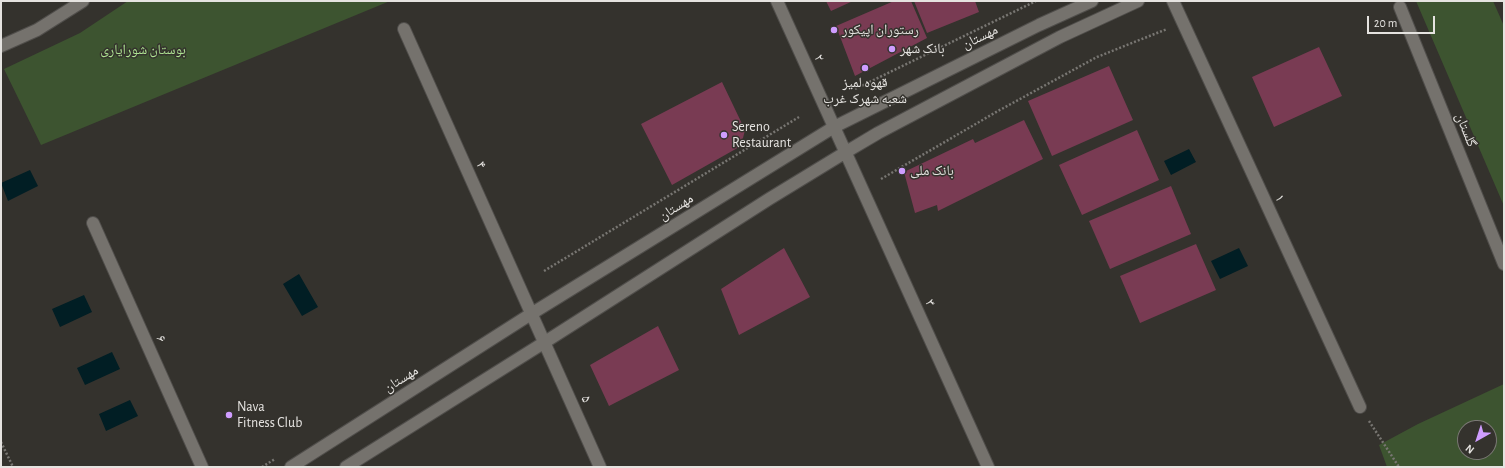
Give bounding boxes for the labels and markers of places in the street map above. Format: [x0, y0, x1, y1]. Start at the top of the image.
place label: رستوران اپیکور [842, 22, 919, 38]
marker: رستوران اپیکور [829, 25, 839, 35]
place label: بانک شهر [900, 41, 945, 57]
marker: بانک شهر [887, 44, 897, 54]
marker: قهوه لمیز شعبه شهرک غرب [860, 63, 870, 73]
place label: قهوه لمیز شعبه شهرک غرب [823, 75, 907, 108]
place label: Sereno Restaurant [732, 119, 791, 152]
marker: Sereno Restaurant [719, 130, 729, 140]
place label: بانک ملی [910, 163, 954, 179]
marker: بانک ملی [897, 166, 907, 176]
place label: Nava Fitness Club [237, 399, 302, 432]
marker: Nava Fitness Club [224, 410, 234, 420]

